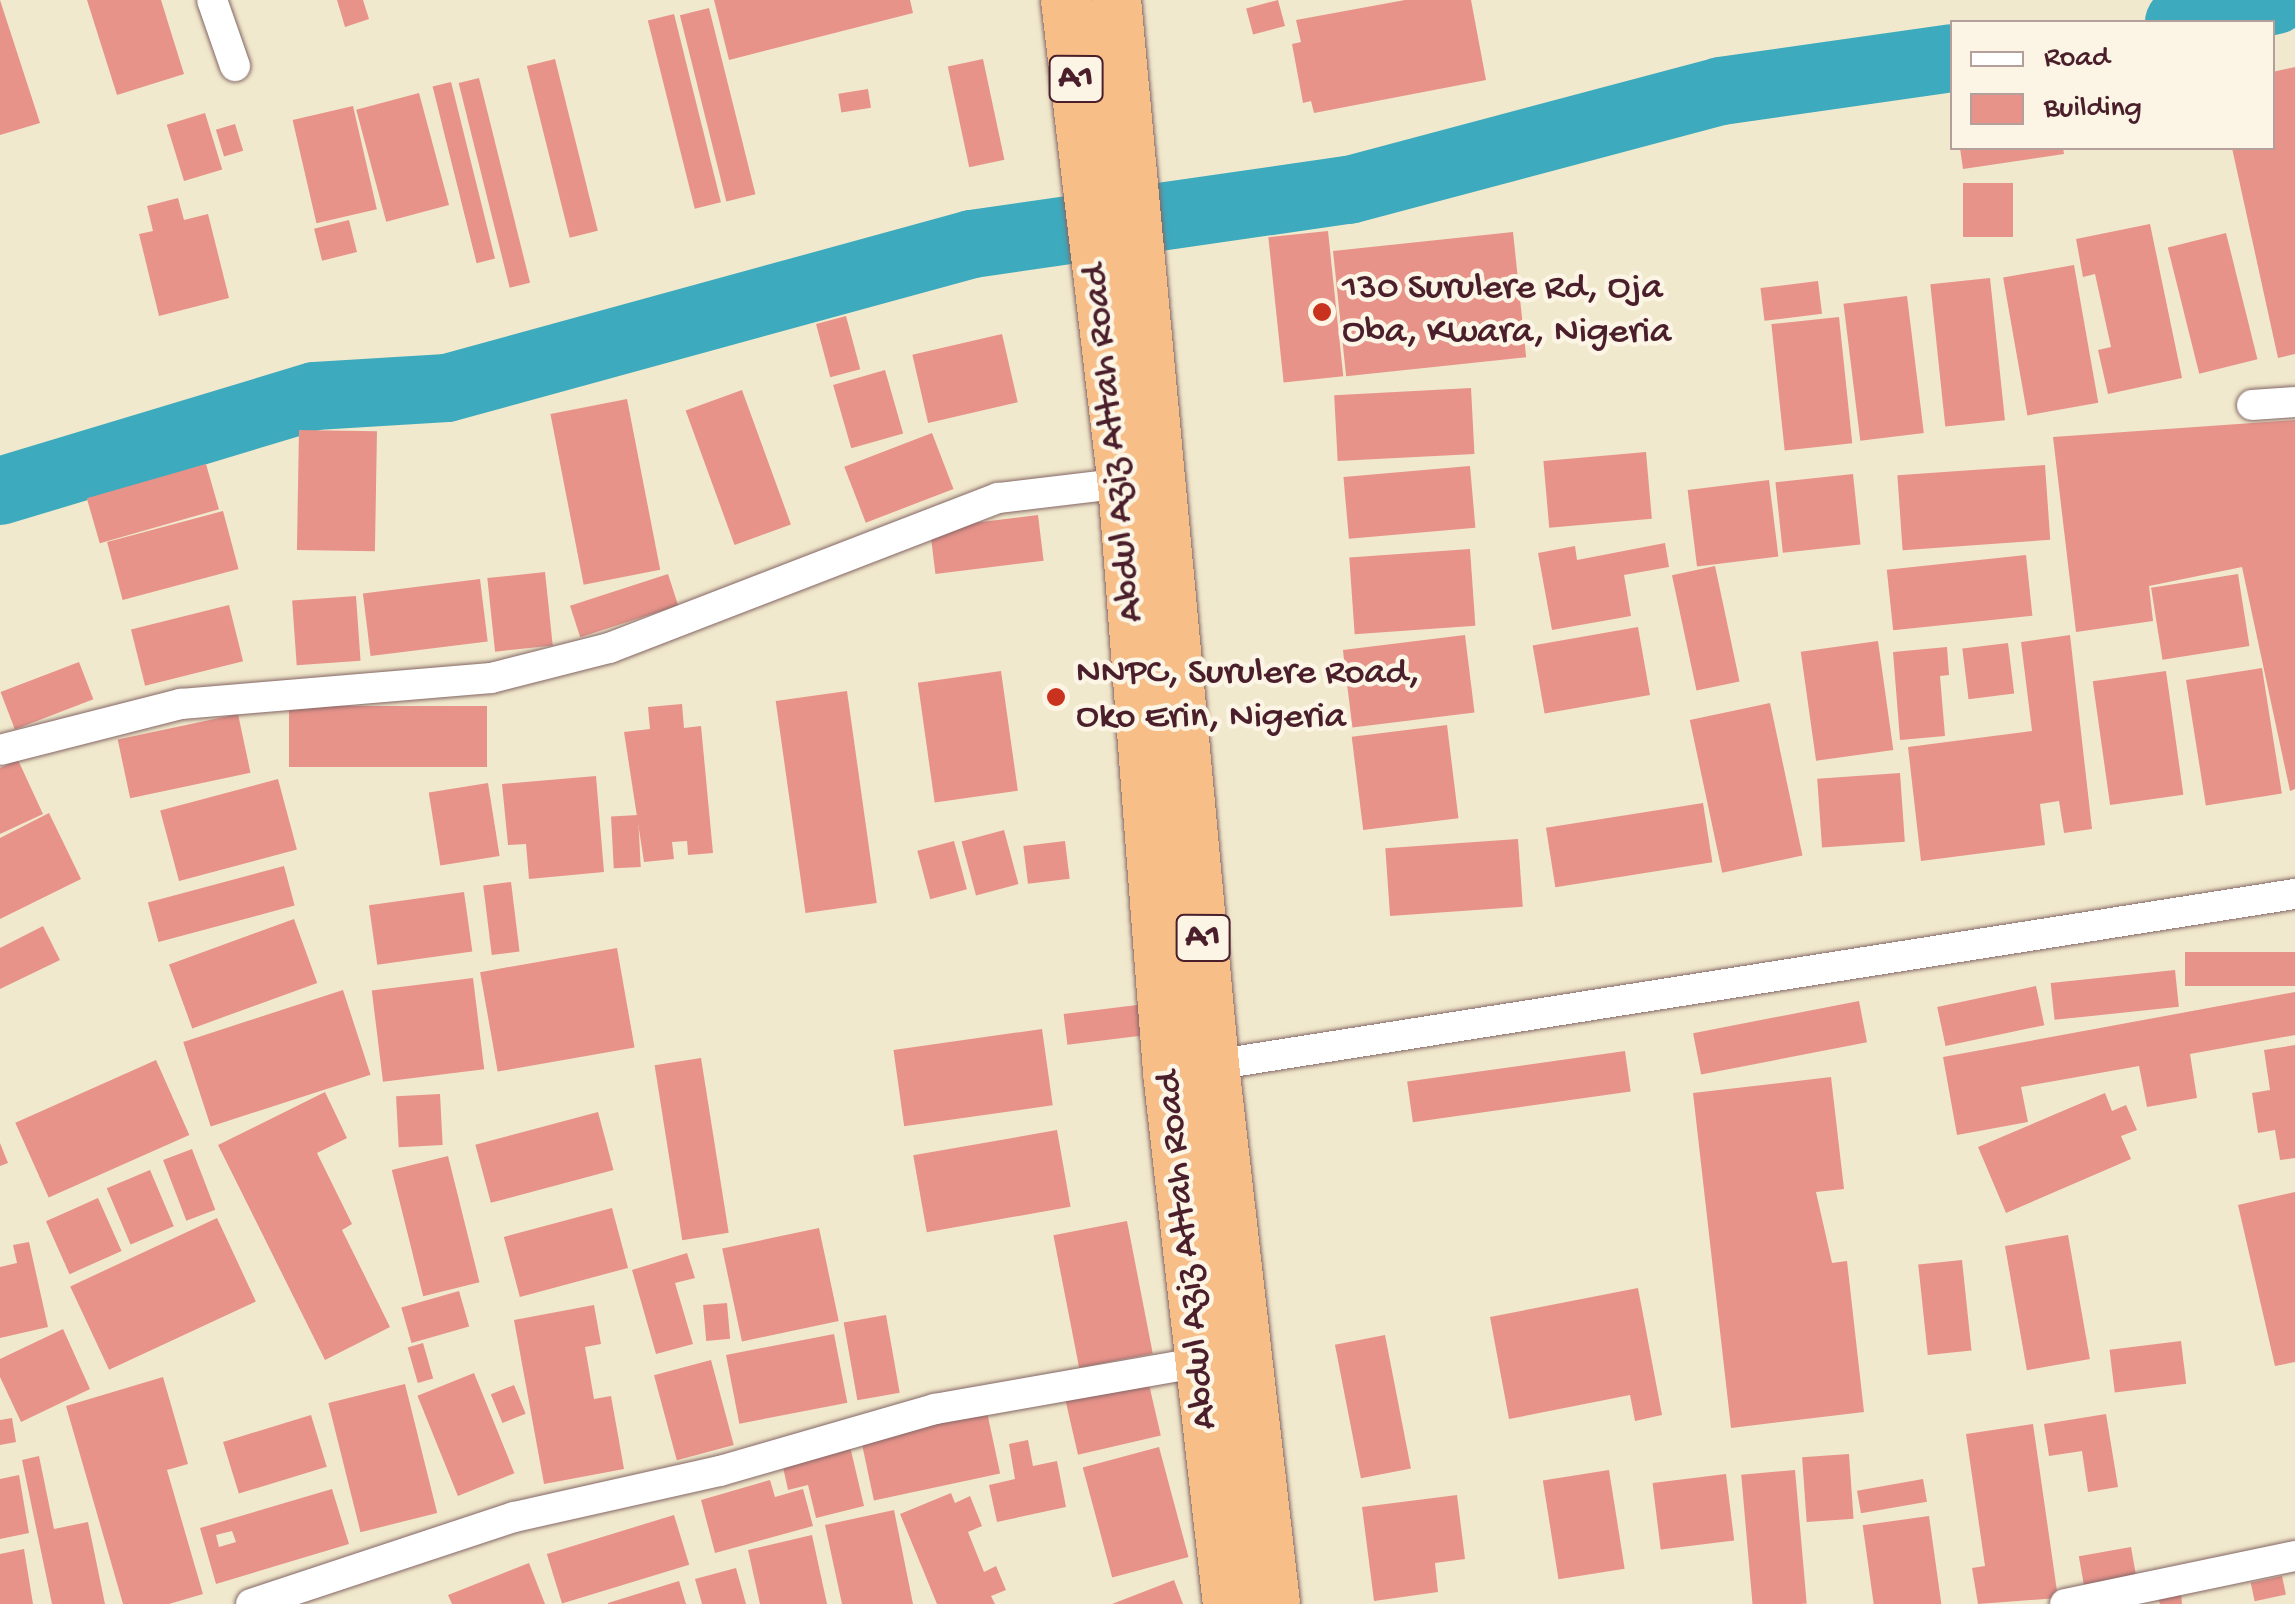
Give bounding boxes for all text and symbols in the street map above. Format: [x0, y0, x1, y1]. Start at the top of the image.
legend [1950, 20, 2275, 150]
text: Road [2044, 42, 2110, 77]
road number: A1 [1048, 49, 1104, 109]
text: Building [2044, 92, 2142, 127]
street label: Abdul Aziz Attah Road [1074, 262, 1156, 624]
place label: 130 Surulere Rd, Oja Oba, Kwara, Nigeria [1342, 267, 1671, 356]
marker: 130 Surulere Rd, Oja Oba, Kwara, Nigeria [1311, 301, 1333, 323]
place label: NNPC, Surulere Road, Oko Erin, Nigeria [1076, 652, 1420, 742]
marker: NNPC, Surulere Road, Oko Erin, Nigeria [1045, 686, 1067, 708]
road number: A1 [1176, 908, 1230, 968]
street label: Abdul Aziz Attah Road [1148, 1069, 1230, 1431]

